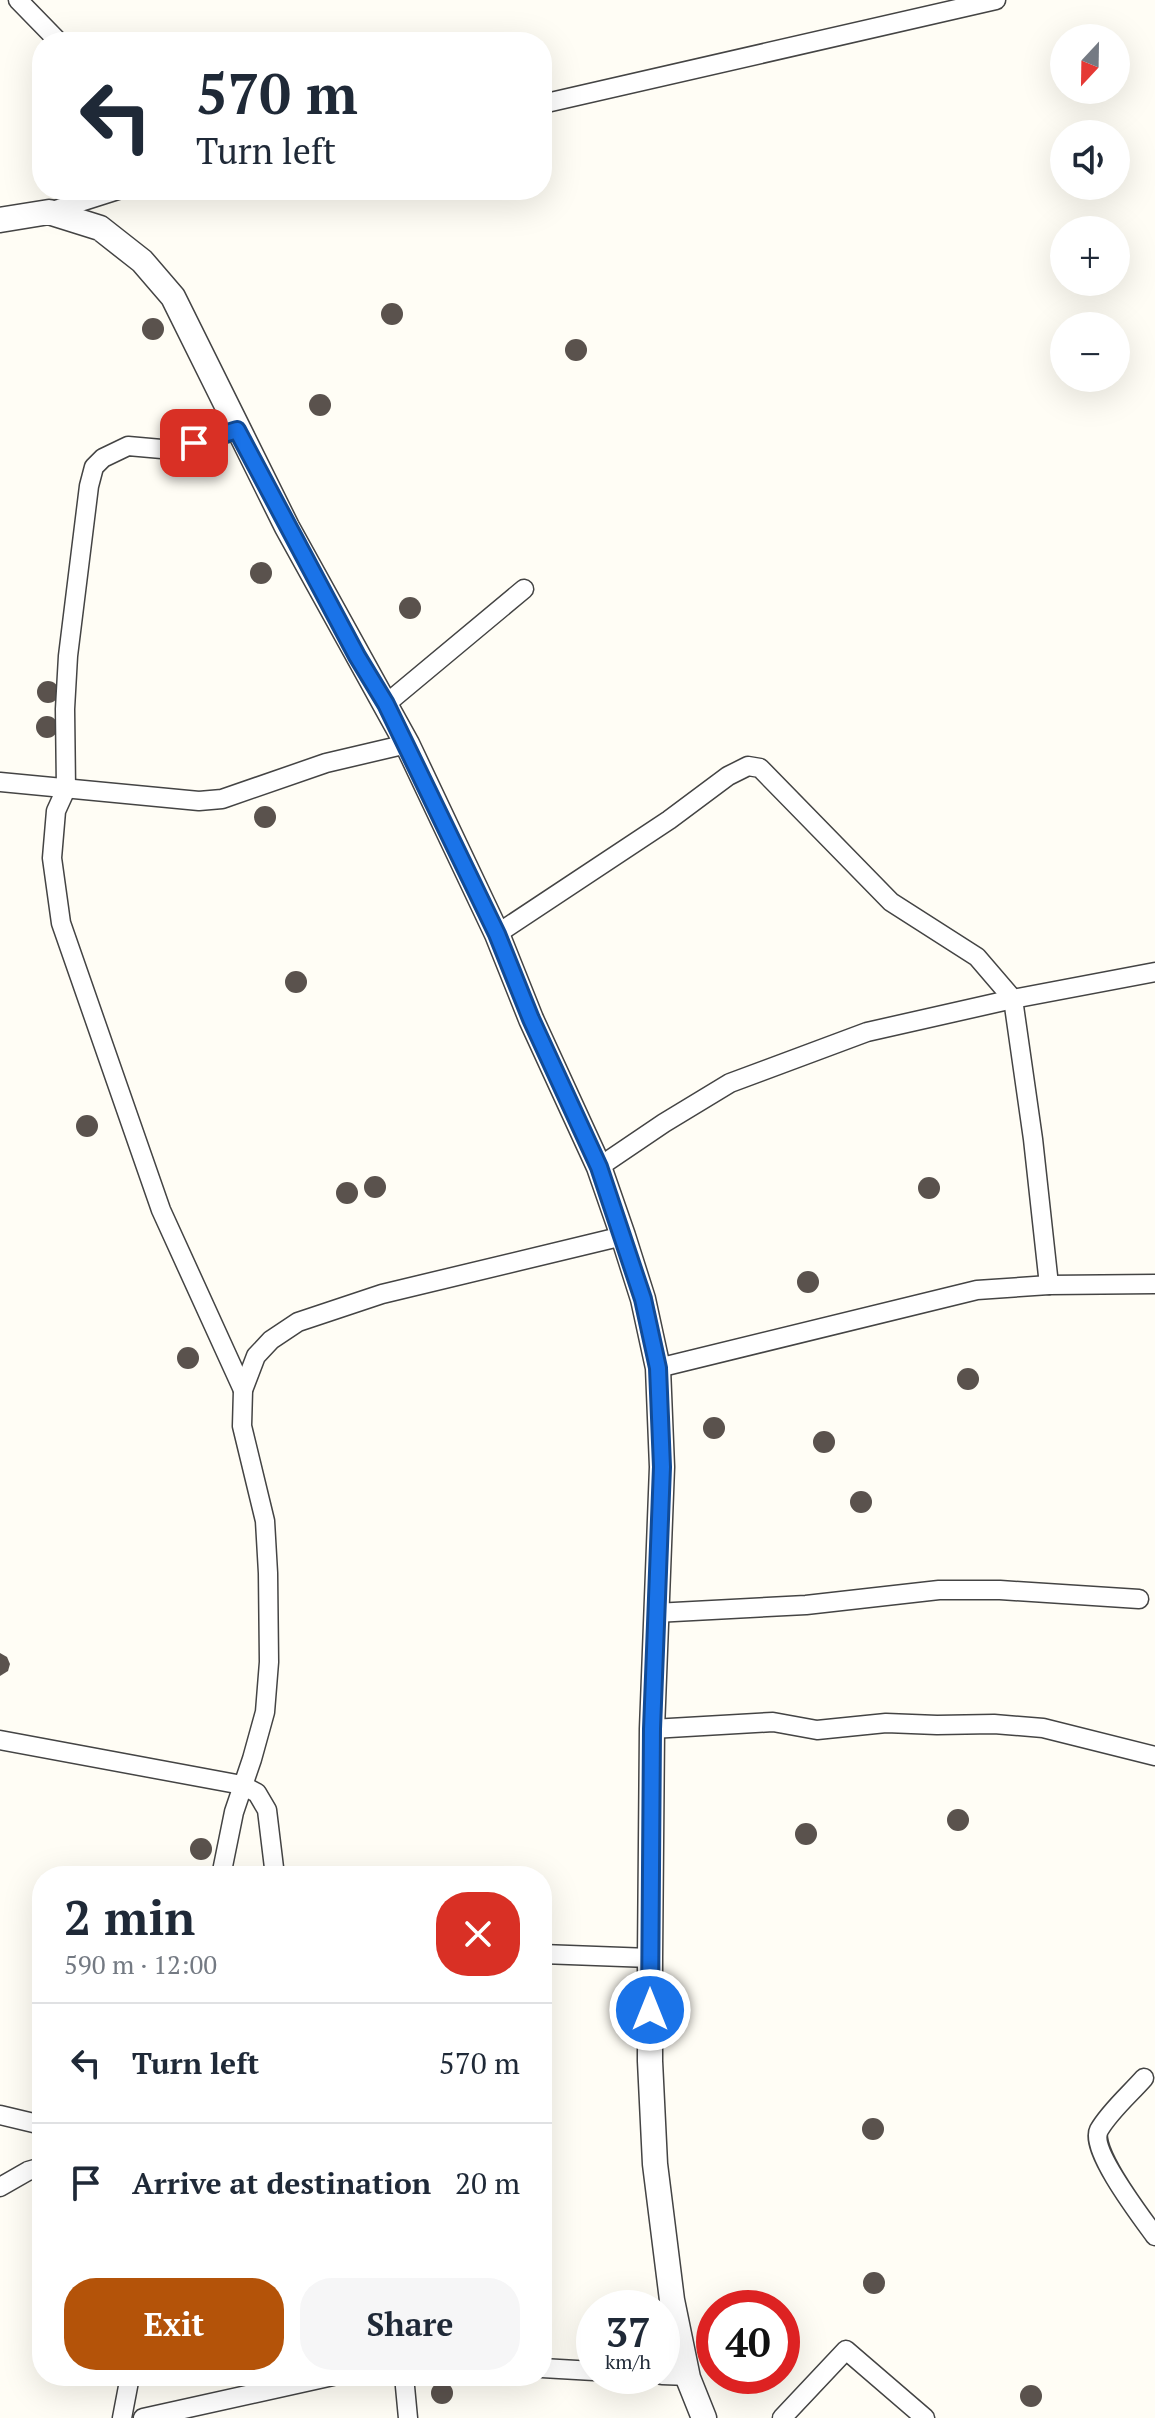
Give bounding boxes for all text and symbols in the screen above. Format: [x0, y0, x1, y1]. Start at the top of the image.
north arrow [1050, 24, 1130, 104]
map controls [1050, 24, 1130, 392]
text: 570 m [196, 56, 358, 130]
icon: left [64, 64, 168, 168]
button: sound [1050, 120, 1130, 200]
text: Turn left [196, 127, 336, 174]
button: + [1050, 216, 1130, 296]
button: − [1050, 312, 1130, 392]
pin [160, 409, 228, 477]
icon: arrive [172, 421, 216, 465]
text: 2 min [64, 1885, 195, 1949]
button: close [436, 1892, 520, 1976]
text: 590 m · 12:00 [64, 1947, 217, 1981]
position arrow [608, 1968, 692, 2052]
icon: left [64, 2041, 108, 2085]
text: Turn left [132, 2043, 259, 2083]
text: 570 m [439, 2043, 520, 2083]
icon: arrive [64, 2161, 108, 2205]
text: Arrive at destination [132, 2163, 431, 2203]
text: 20 m [455, 2163, 520, 2203]
button: Exit [64, 2278, 284, 2370]
button: Share [300, 2278, 520, 2370]
speed limit sign: 40 [696, 2290, 800, 2394]
text: 37 [605, 2305, 651, 2358]
text: km/h [605, 2348, 651, 2375]

